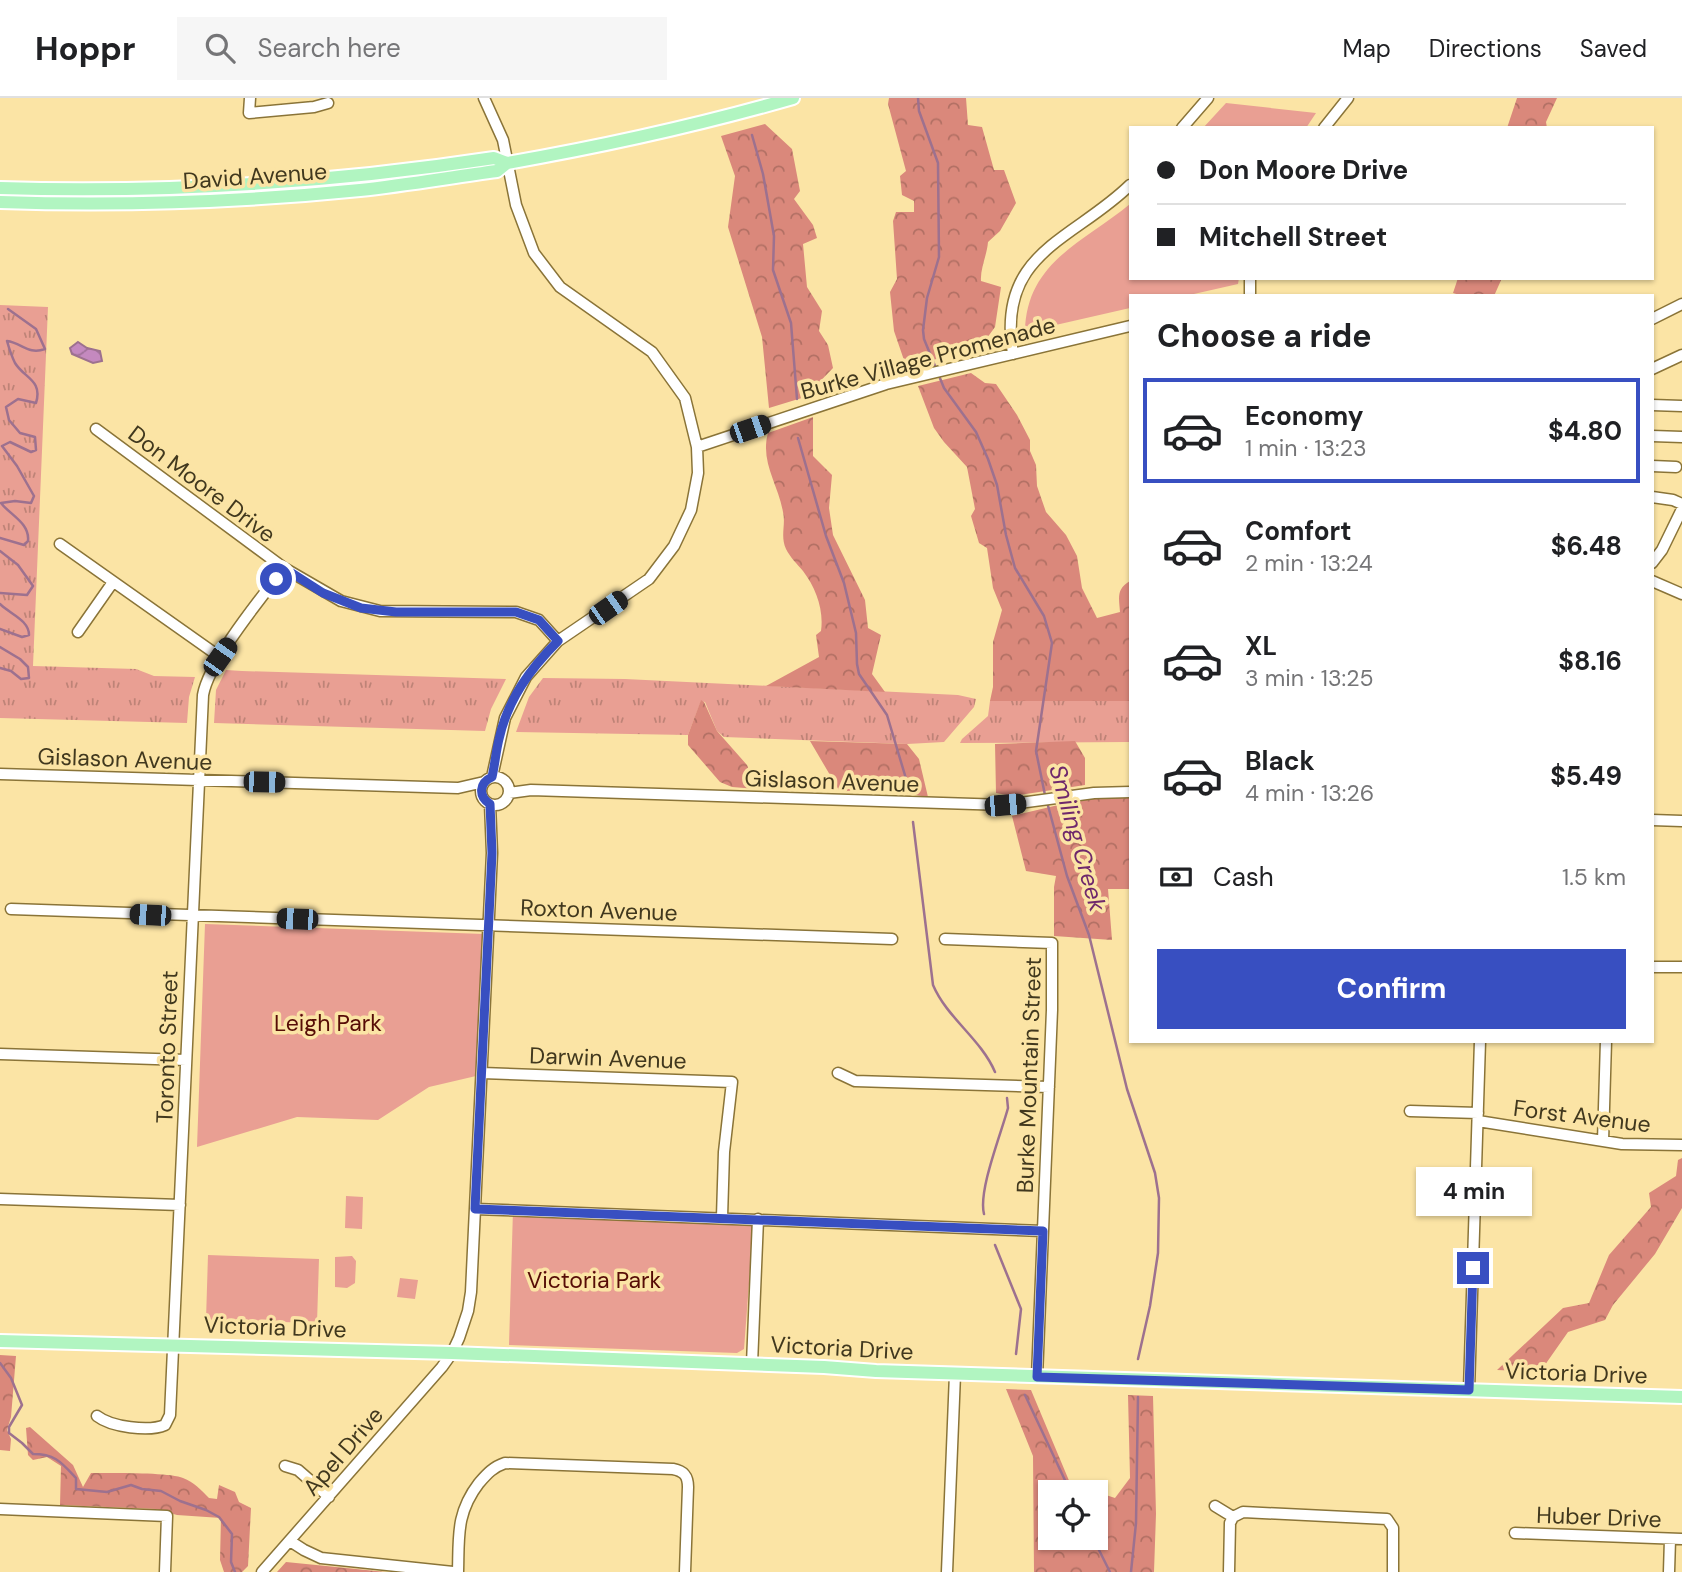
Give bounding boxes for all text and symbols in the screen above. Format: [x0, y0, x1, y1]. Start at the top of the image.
search box [177, 17, 667, 80]
text: Hoppr [35, 27, 135, 70]
icon: search [201, 29, 239, 67]
text: Search here [257, 31, 401, 65]
text: Map [1343, 33, 1391, 64]
text: Directions [1429, 33, 1542, 64]
text: Saved [1580, 33, 1647, 64]
text: Don Moore Drive [1199, 153, 1408, 187]
street label: David Avenue [182, 156, 328, 196]
text: Mitchell Street [1199, 220, 1387, 254]
street label: Burke Village Promenade [797, 310, 1059, 406]
text: Choose a ride [1157, 315, 1372, 357]
icon: car [1161, 399, 1224, 462]
text: Economy [1245, 399, 1363, 433]
car [727, 412, 774, 446]
text: $4.80 [1548, 414, 1622, 448]
street label: Don Moore Drive [122, 419, 282, 549]
text: 1 min · 13:23 [1245, 433, 1367, 463]
icon: car [1161, 514, 1224, 577]
text: Comfort [1245, 514, 1351, 548]
text: $6.48 [1551, 529, 1622, 563]
text: 2 min · 13:24 [1245, 548, 1373, 578]
route start [260, 563, 292, 595]
car [585, 587, 632, 629]
icon: car [1161, 629, 1224, 692]
text: XL [1245, 629, 1277, 663]
car [200, 634, 241, 680]
text: $8.16 [1558, 644, 1622, 678]
text: 3 min · 13:25 [1245, 663, 1373, 693]
street label: Gislason Avenue [37, 741, 213, 777]
icon: car [1161, 744, 1224, 807]
text: Black [1245, 744, 1315, 778]
text: $5.49 [1550, 759, 1622, 793]
water label: Smiling Creek [1042, 761, 1114, 916]
street label: Gislason Avenue [744, 763, 920, 799]
car [243, 771, 286, 793]
text: 4 min · 13:26 [1245, 778, 1374, 808]
car [984, 793, 1027, 817]
icon: cash [1157, 858, 1195, 896]
text: Cash [1213, 860, 1274, 894]
text: 1.5 km [1562, 862, 1626, 892]
street label: Roxton Avenue [520, 892, 678, 928]
car [129, 903, 172, 927]
car [276, 908, 319, 930]
button: Confirm [1157, 949, 1626, 1029]
street label: Burke Mountain Street [1010, 956, 1048, 1194]
street label: Toronto Street [149, 970, 185, 1124]
park label: Leigh Park [274, 1008, 382, 1038]
street label: Darwin Avenue [529, 1040, 687, 1076]
street label: Forst Avenue [1512, 1093, 1652, 1139]
callout: 4 min [1415, 1166, 1531, 1216]
text: 4 min [1443, 1176, 1505, 1206]
route end [1457, 1252, 1489, 1284]
park label: Victoria Park [527, 1265, 661, 1295]
street label: Victoria Drive [203, 1310, 347, 1344]
street label: Victoria Drive [770, 1329, 914, 1367]
street label: Victoria Drive [1504, 1356, 1648, 1390]
street label: Apel Drive [296, 1400, 390, 1502]
map controls [1038, 1480, 1108, 1550]
button: locate [1038, 1480, 1108, 1550]
street label: Huber Drive [1536, 1500, 1662, 1534]

